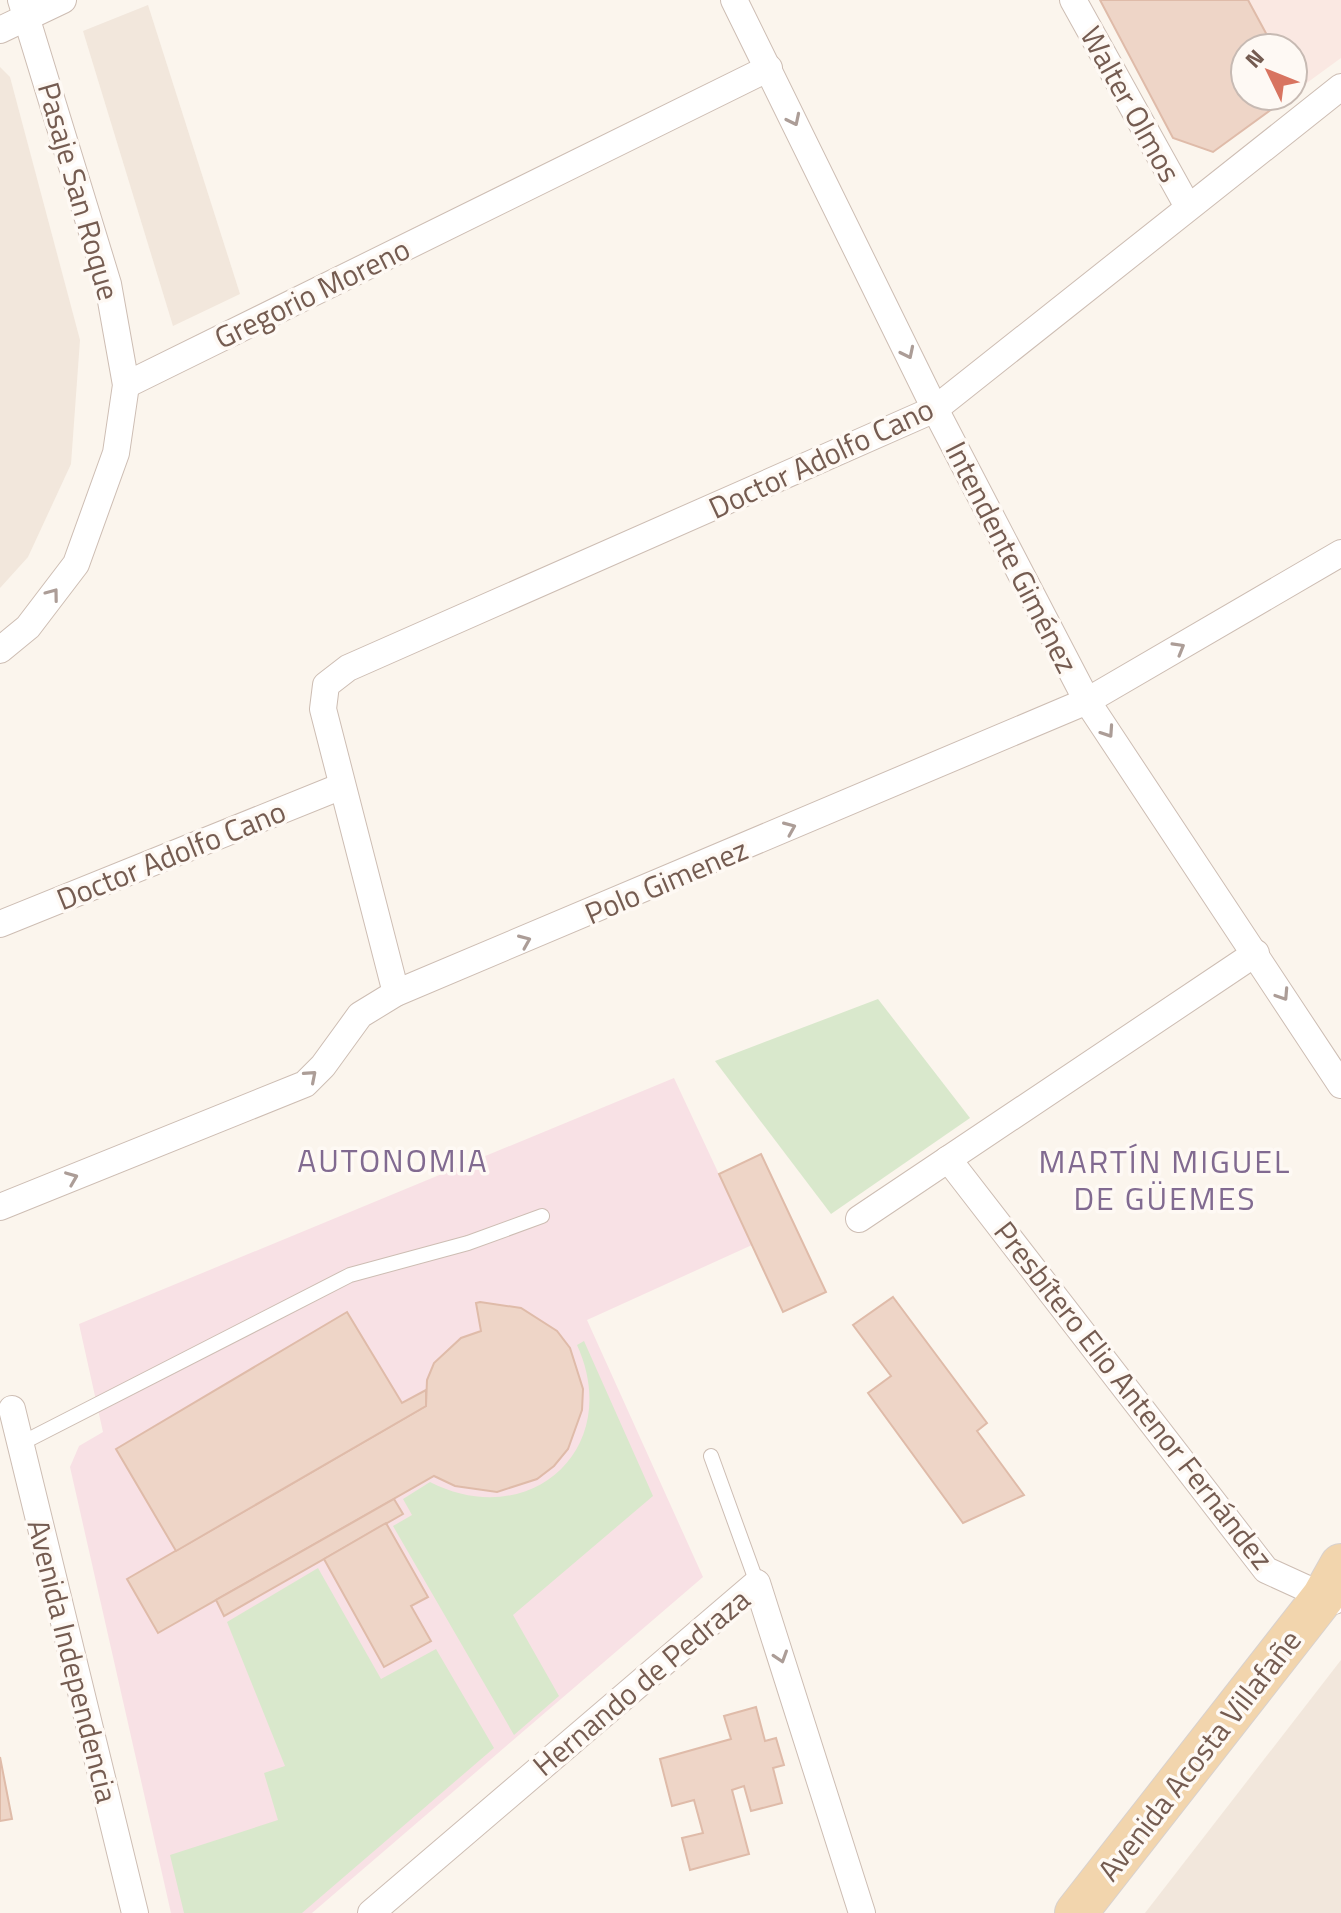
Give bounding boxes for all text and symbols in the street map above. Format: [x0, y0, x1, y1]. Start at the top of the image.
street label: Walter Olmos [1069, 17, 1193, 191]
north arrow [1229, 32, 1309, 112]
text: N [1237, 41, 1272, 76]
street label: Pasaje San Roque [26, 77, 132, 305]
one-way arrow [784, 111, 800, 126]
street label: Gregorio Moreno [206, 226, 418, 360]
one-way arrow [898, 345, 914, 360]
street label: Doctor Adolfo Cano [701, 386, 941, 530]
street label: Intendente Giménez [934, 433, 1090, 681]
one-way arrow [44, 588, 58, 602]
one-way arrow [1170, 642, 1185, 658]
one-way arrow [1098, 723, 1113, 737]
street label: Doctor Adolfo Cano [50, 788, 292, 922]
one-way arrow [781, 822, 796, 838]
street label: Polo Gimenez [577, 826, 755, 936]
one-way arrow [517, 934, 531, 951]
one-way arrow [1273, 986, 1288, 1000]
one-way arrow [301, 1071, 316, 1086]
district label: AUTONOMIA [297, 1136, 489, 1184]
district label: MARTÍN MIGUEL DE GÜEMES [1039, 1137, 1291, 1222]
one-way arrow [64, 1171, 78, 1188]
street label: Presbítero Elio Antenor Fernández [983, 1211, 1285, 1579]
street label: Avenida Independencia [16, 1515, 130, 1807]
street label: Hernando de Pedraza [522, 1577, 760, 1787]
street label: Avenida Acosta Villafañe [1086, 1619, 1312, 1891]
one-way arrow [772, 1650, 788, 1664]

